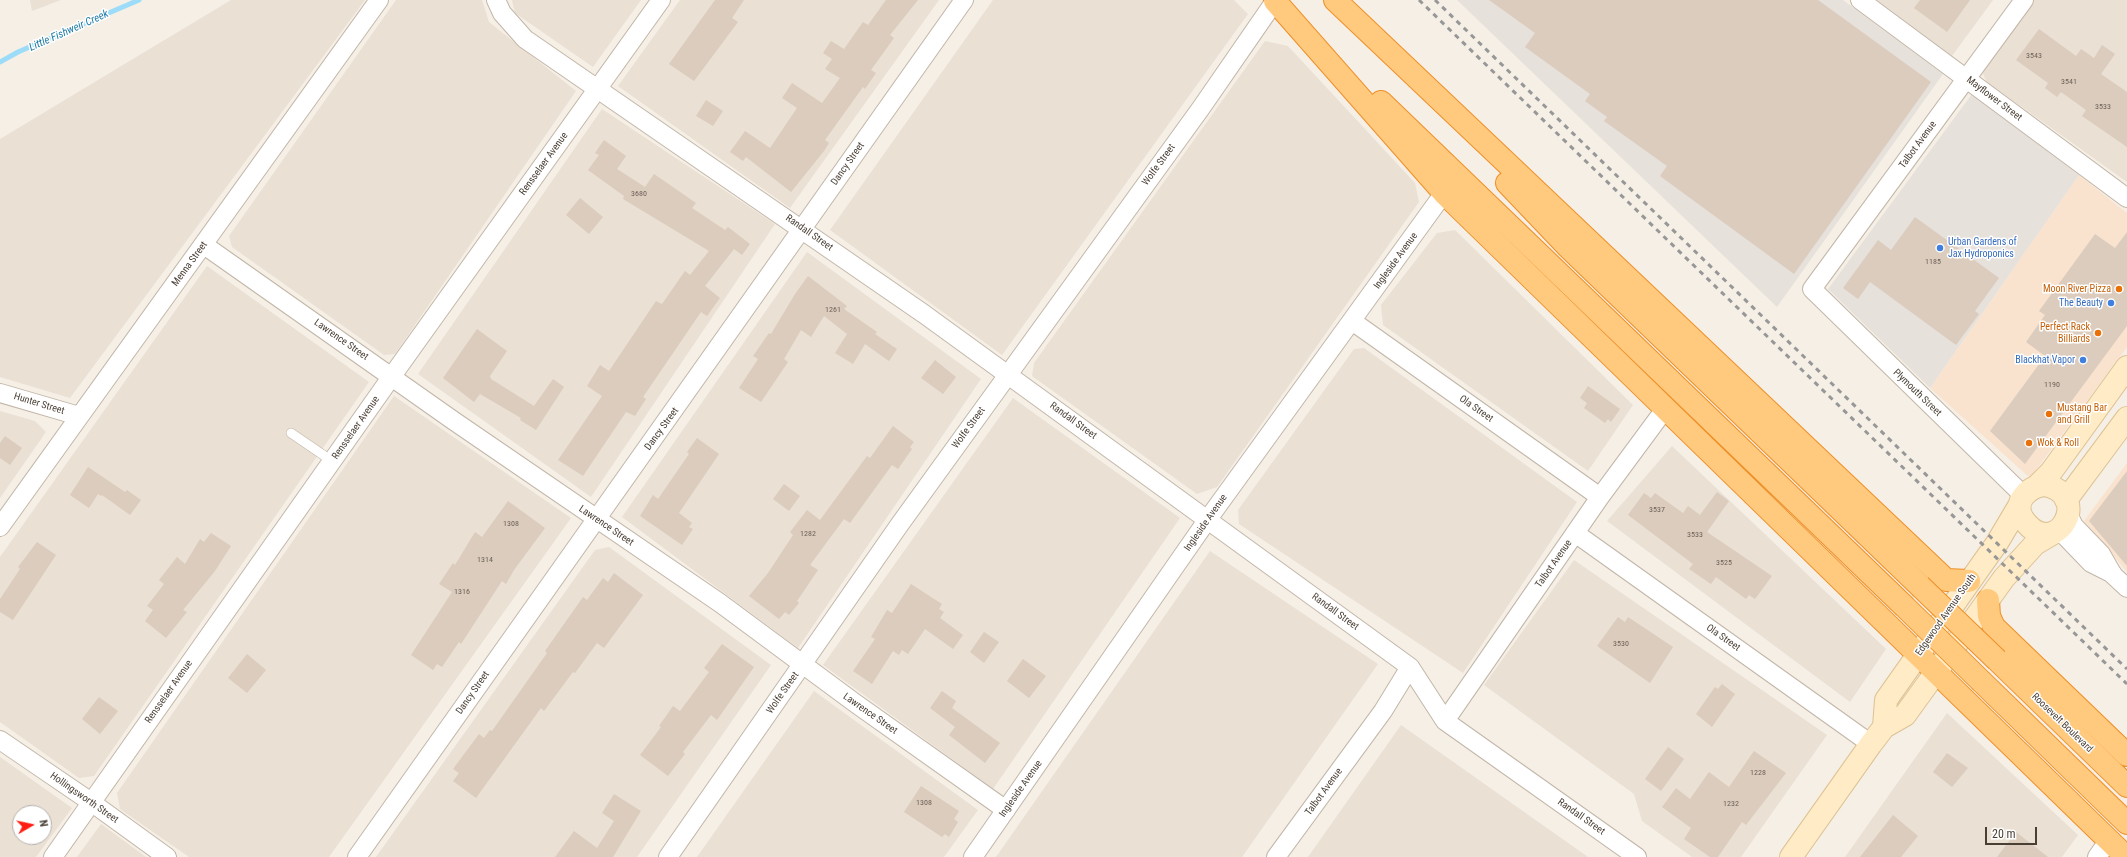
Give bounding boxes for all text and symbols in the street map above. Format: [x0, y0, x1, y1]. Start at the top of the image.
water label: Little Fishweir Creek [27, 8, 111, 54]
house number: 3543 [2026, 51, 2042, 61]
street label: Mayflower Street [1964, 74, 2024, 124]
house number: 3541 [2061, 77, 2077, 87]
house number: 3533 [2095, 102, 2111, 112]
street label: Talbot Avenue [1897, 119, 1939, 171]
street label: Rensselaer Avenue [517, 130, 571, 198]
street label: Dancy Street [829, 140, 867, 188]
street label: Wolfe Street [1140, 142, 1178, 188]
house number: 3680 [631, 189, 647, 199]
street label: Randall Street [783, 212, 835, 254]
street label: Ingleside Avenue [1372, 230, 1420, 292]
place label: Urban Gardens of Jax Hydroponics [1948, 236, 2017, 260]
street label: Menna Street [170, 239, 210, 289]
marker: Urban Gardens of Jax Hydroponics [1935, 243, 1945, 253]
house number: 1185 [1925, 257, 1941, 267]
place label: Moon River Pizza [2043, 283, 2111, 295]
marker: Moon River Pizza [2114, 284, 2124, 294]
place label: The Beauty [2059, 297, 2103, 309]
marker: The Beauty [2106, 298, 2116, 308]
house number: 1261 [825, 305, 841, 315]
street label: Lawrence Street [312, 317, 370, 363]
place label: Perfect Rack Billiards [2040, 321, 2090, 344]
marker: Perfect Rack Billiards [2093, 328, 2103, 338]
place label: Blackhat Vapor [2015, 354, 2075, 366]
marker: Blackhat Vapor [2078, 355, 2088, 365]
street label: Plymouth Street [1890, 367, 1944, 419]
house number: 1190 [2044, 380, 2060, 390]
street label: Hunter Street [12, 391, 66, 417]
street label: Ola Street [1457, 393, 1495, 425]
street label: Rensselaer Avenue [330, 394, 382, 462]
street label: Randall Street [1047, 400, 1099, 442]
place label: Mustang Bar and Grill [2057, 402, 2107, 426]
street label: Dancy Street [642, 405, 682, 453]
street label: Wolfe Street [950, 405, 988, 451]
marker: Mustang Bar and Grill [2044, 409, 2054, 419]
place label: Wok & Roll [2037, 437, 2079, 449]
marker: Wok & Roll [2024, 438, 2034, 448]
street label: Ingleside Avenue [1182, 492, 1230, 554]
street label: Lawrence Street [576, 503, 636, 549]
house number: 3537 [1649, 505, 1665, 515]
house number: 1308 [503, 519, 519, 529]
house number: 1282 [800, 529, 816, 539]
house number: 3533 [1687, 530, 1703, 540]
street label: Talbot Avenue [1533, 538, 1575, 590]
house number: 1314 [477, 555, 493, 565]
house number: 3525 [1716, 558, 1732, 568]
street label: Edgewood Avenue South [1913, 572, 1979, 658]
house number: 1316 [454, 587, 470, 597]
street label: Randall Street [1309, 591, 1361, 633]
street label: Ola Street [1704, 622, 1742, 654]
house number: 3530 [1613, 639, 1629, 649]
street label: Rensselaer Avenue [143, 658, 195, 726]
street label: Dancy Street [454, 669, 492, 717]
street label: Wolfe Street [764, 670, 802, 716]
street label: Lawrence Street [841, 691, 899, 737]
street label: Roosevelt Boulevard [2029, 691, 2095, 755]
street label: Ingleside Avenue [997, 758, 1045, 820]
street label: Talbot Avenue [1303, 766, 1345, 818]
house number: 1228 [1750, 768, 1766, 778]
street label: Hollingsworth Street [47, 770, 121, 826]
street label: Randall Street [1555, 796, 1607, 838]
house number: 1308 [916, 798, 932, 808]
house number: 1232 [1723, 799, 1739, 809]
north arrow [12, 805, 52, 845]
text: N [36, 819, 50, 828]
scale bar [1987, 819, 2039, 845]
text: 20 m [1992, 827, 2016, 841]

